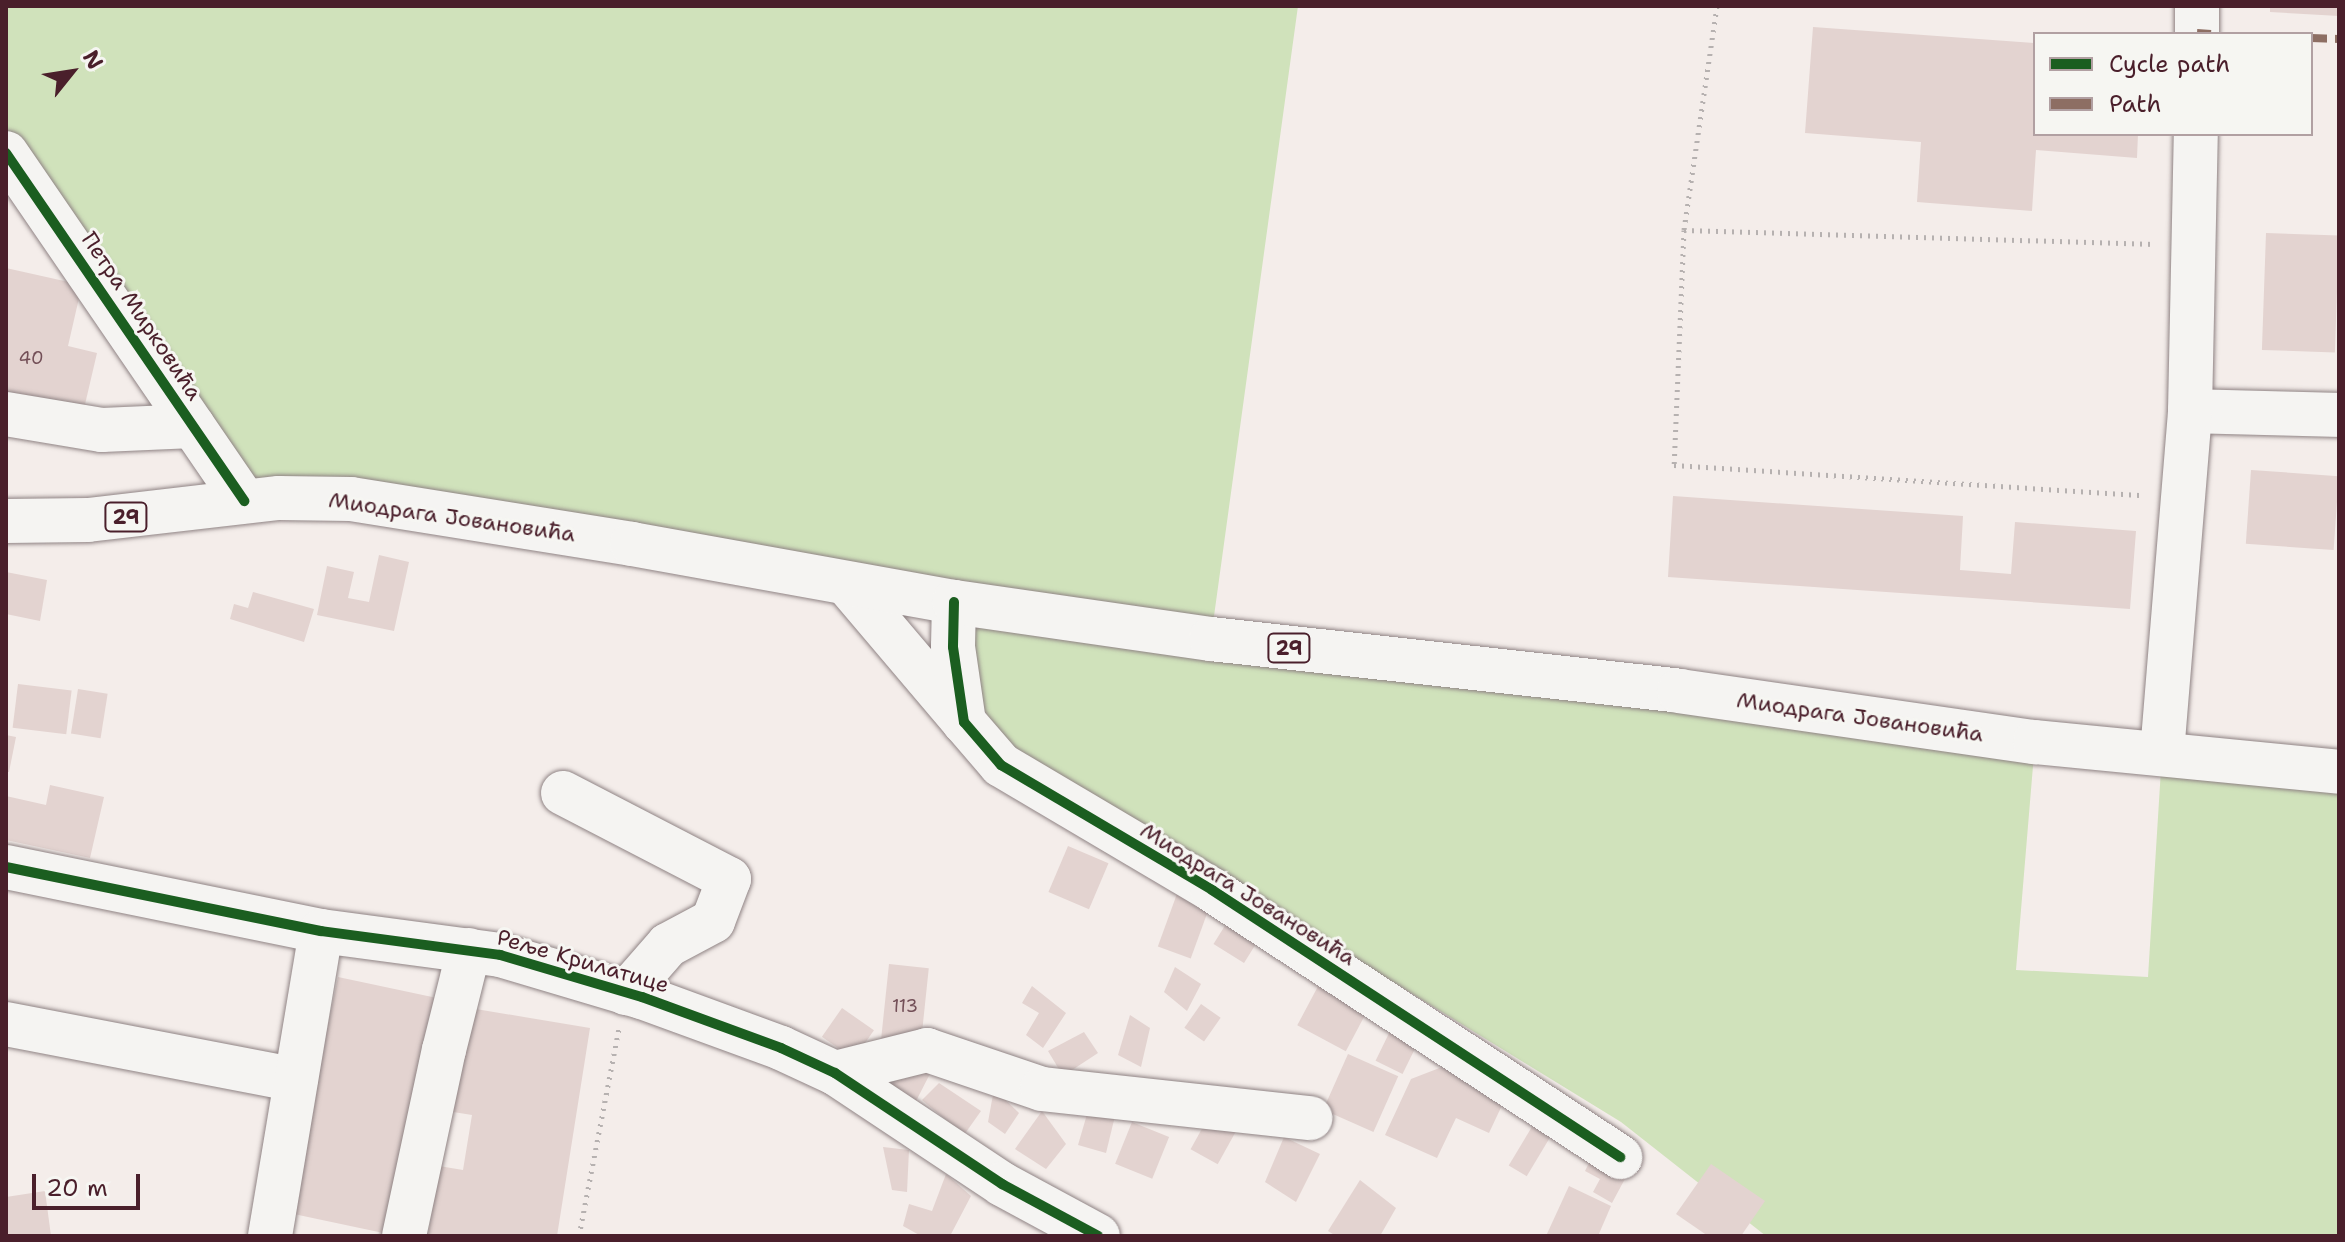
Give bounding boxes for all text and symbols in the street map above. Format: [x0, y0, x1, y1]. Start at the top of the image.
north arrow [32, 32, 112, 112]
legend [2033, 32, 2313, 136]
text: N [76, 45, 110, 75]
text: Cycle path [2109, 48, 2230, 80]
text: Path [2109, 88, 2161, 120]
street label: Петра Мирковића [76, 227, 208, 405]
house number: 40 [18, 347, 44, 369]
street label: Миодрага Јовановића [327, 487, 577, 547]
road number: 29 [104, 501, 148, 533]
road number: 29 [1267, 632, 1311, 664]
street label: Миодрага Јовановића [1735, 687, 1985, 747]
street label: Миодрага Јовановића [1136, 817, 1360, 971]
street label: Реље Крилатице [494, 924, 672, 998]
house number: 113 [892, 995, 918, 1017]
scale bar [36, 1158, 144, 1208]
text: 20 m [46, 1172, 108, 1204]

